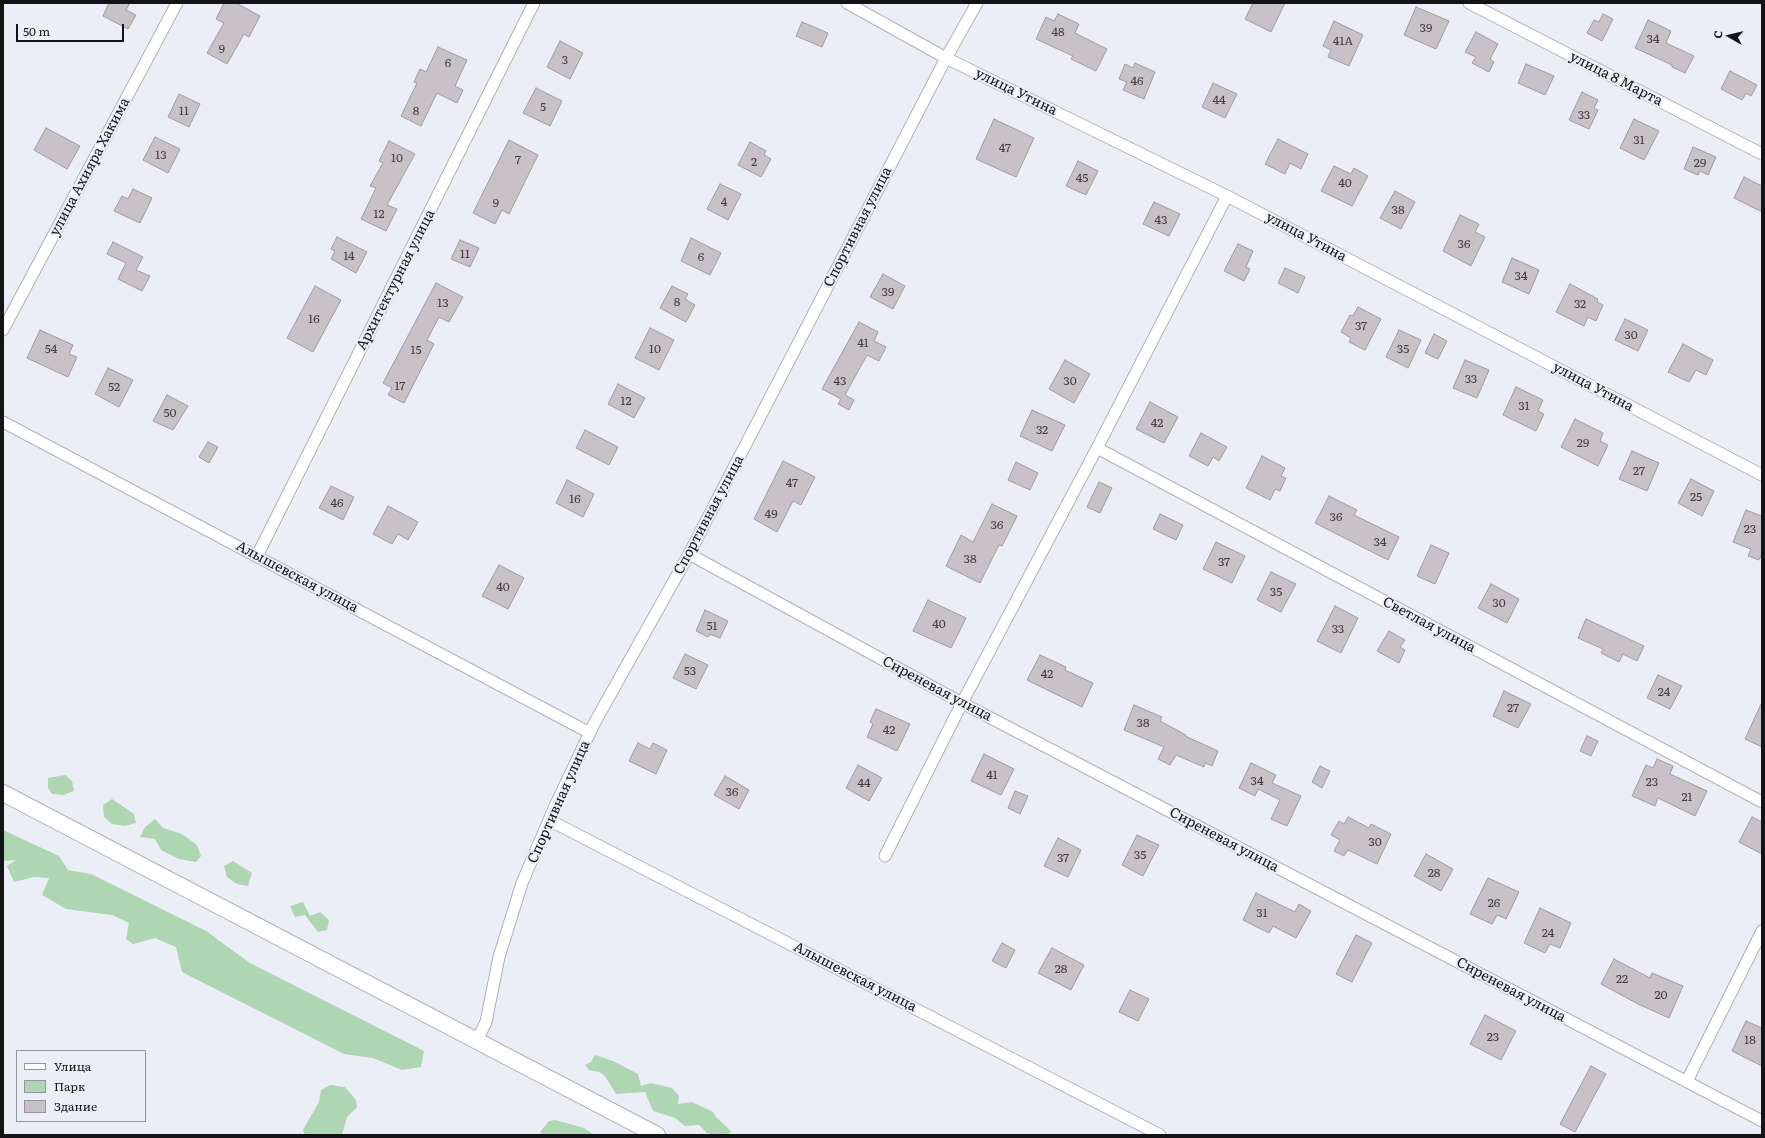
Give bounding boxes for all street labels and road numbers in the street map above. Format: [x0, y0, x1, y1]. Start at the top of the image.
street label: улица 8 Марта [1567, 48, 1665, 110]
street label: улица Утина [972, 65, 1060, 119]
street label: улица Ахияра Хакима [46, 95, 134, 239]
street label: Спортивная улица [820, 164, 896, 290]
street label: Архитектурная улица [353, 207, 439, 353]
street label: улица Утина [1263, 209, 1349, 265]
street label: улица Утина [1550, 359, 1636, 415]
street label: Спортивная улица [670, 452, 748, 578]
street label: Алышевская улица [233, 538, 361, 616]
street label: Светлая улица [1380, 593, 1478, 657]
street label: Сиреневая улица [879, 653, 995, 725]
street label: Спортивная улица [524, 738, 594, 866]
street label: Сиреневая улица [1166, 804, 1282, 876]
street label: Алышевская улица [791, 939, 919, 1015]
street label: Сиреневая улица [1453, 954, 1569, 1026]

